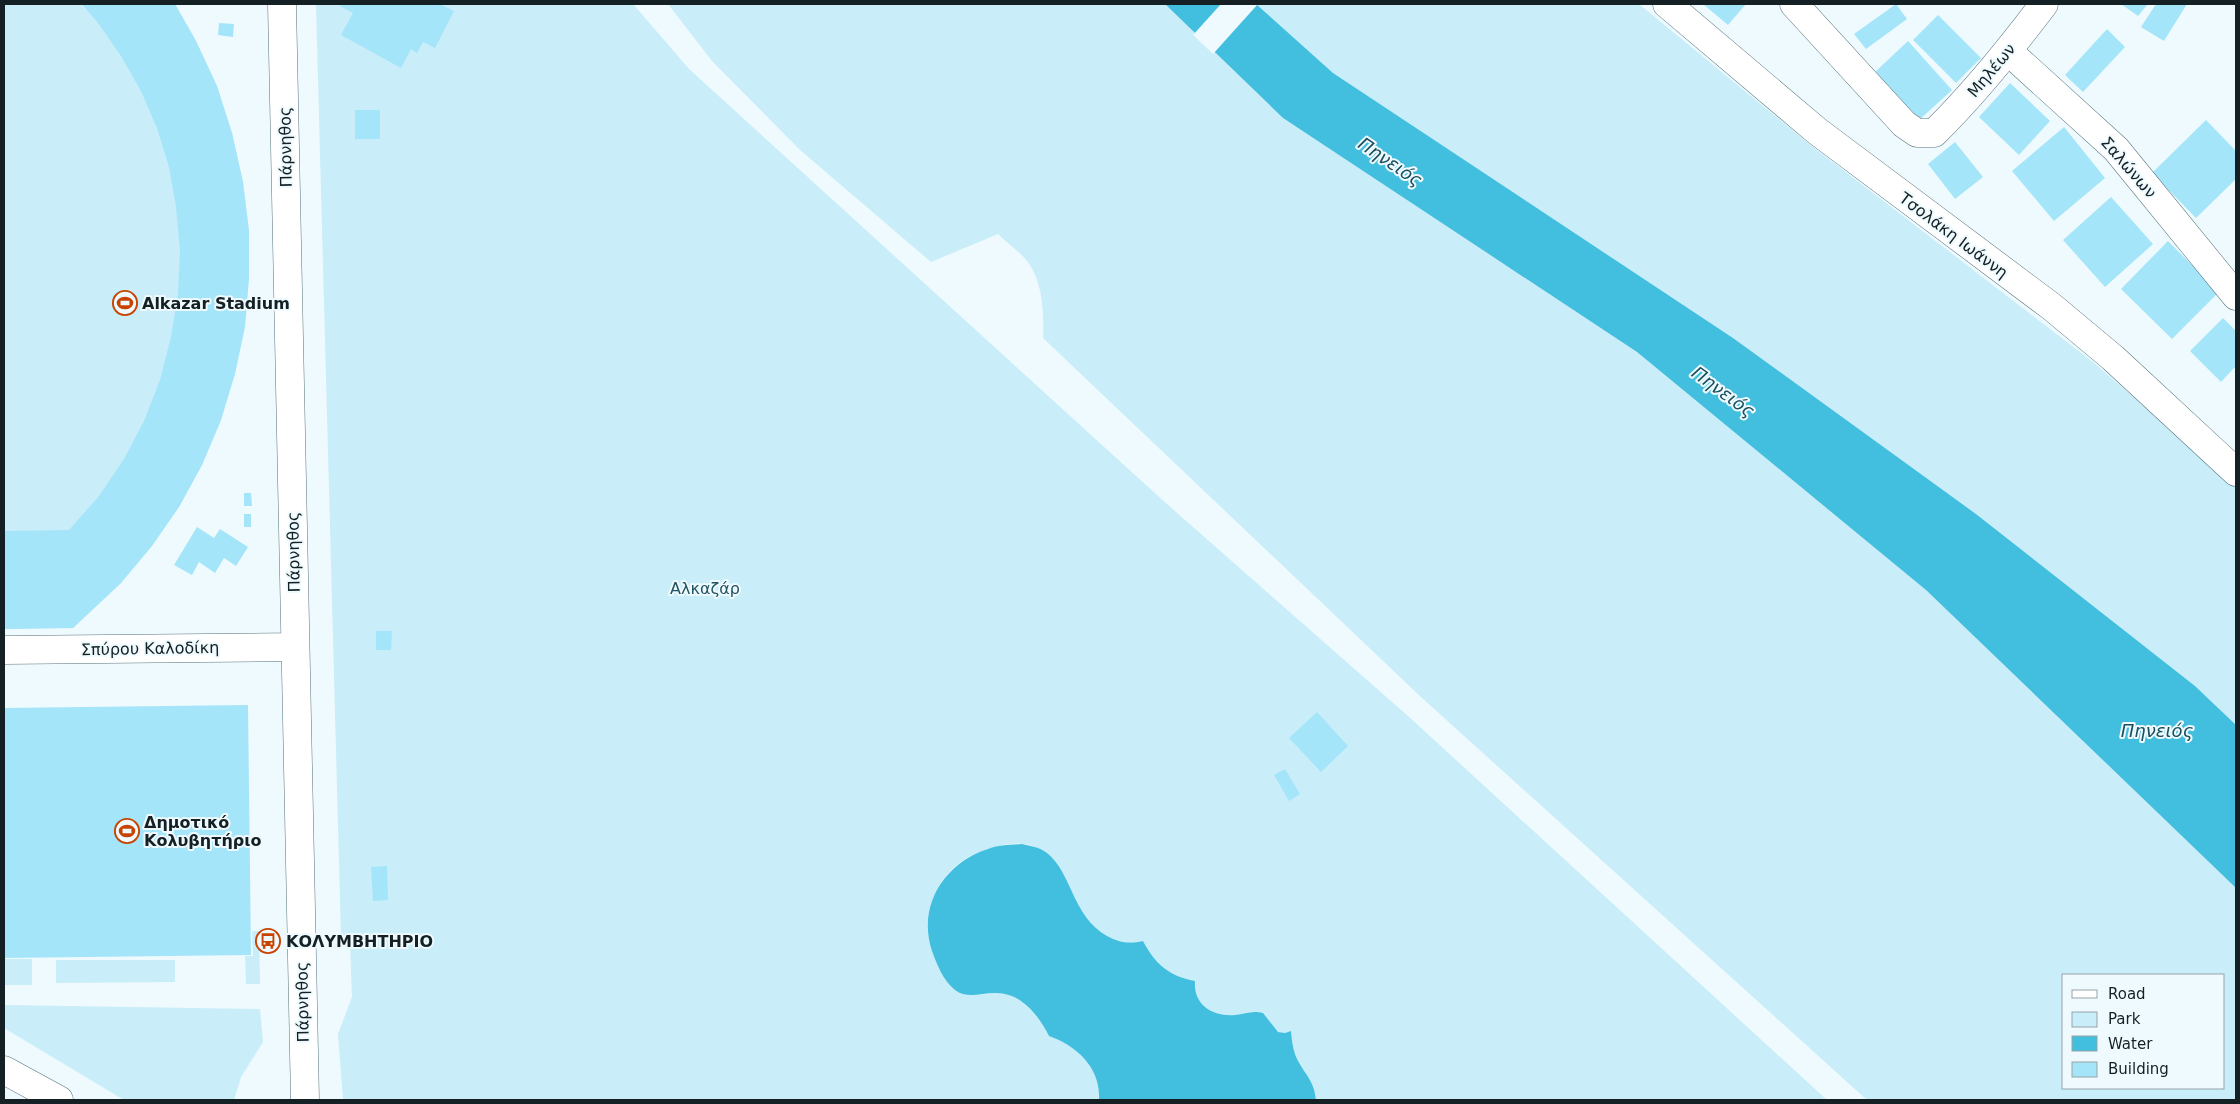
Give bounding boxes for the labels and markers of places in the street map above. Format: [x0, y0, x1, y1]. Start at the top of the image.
sports icon: Alkazar Stadium [112, 290, 138, 316]
place label: Alkazar Stadium [142, 294, 290, 313]
place label: Δημοτικό Κολυβητήριο [144, 813, 261, 850]
sports icon: Δημοτικό Κολυβητήριο [114, 818, 140, 844]
bus stop icon: ΚΟΛΥΜΒΗΤΗΡΙΟ [255, 928, 281, 954]
place label: ΚΟΛΥΜΒΗΤΗΡΙΟ [286, 932, 433, 951]

